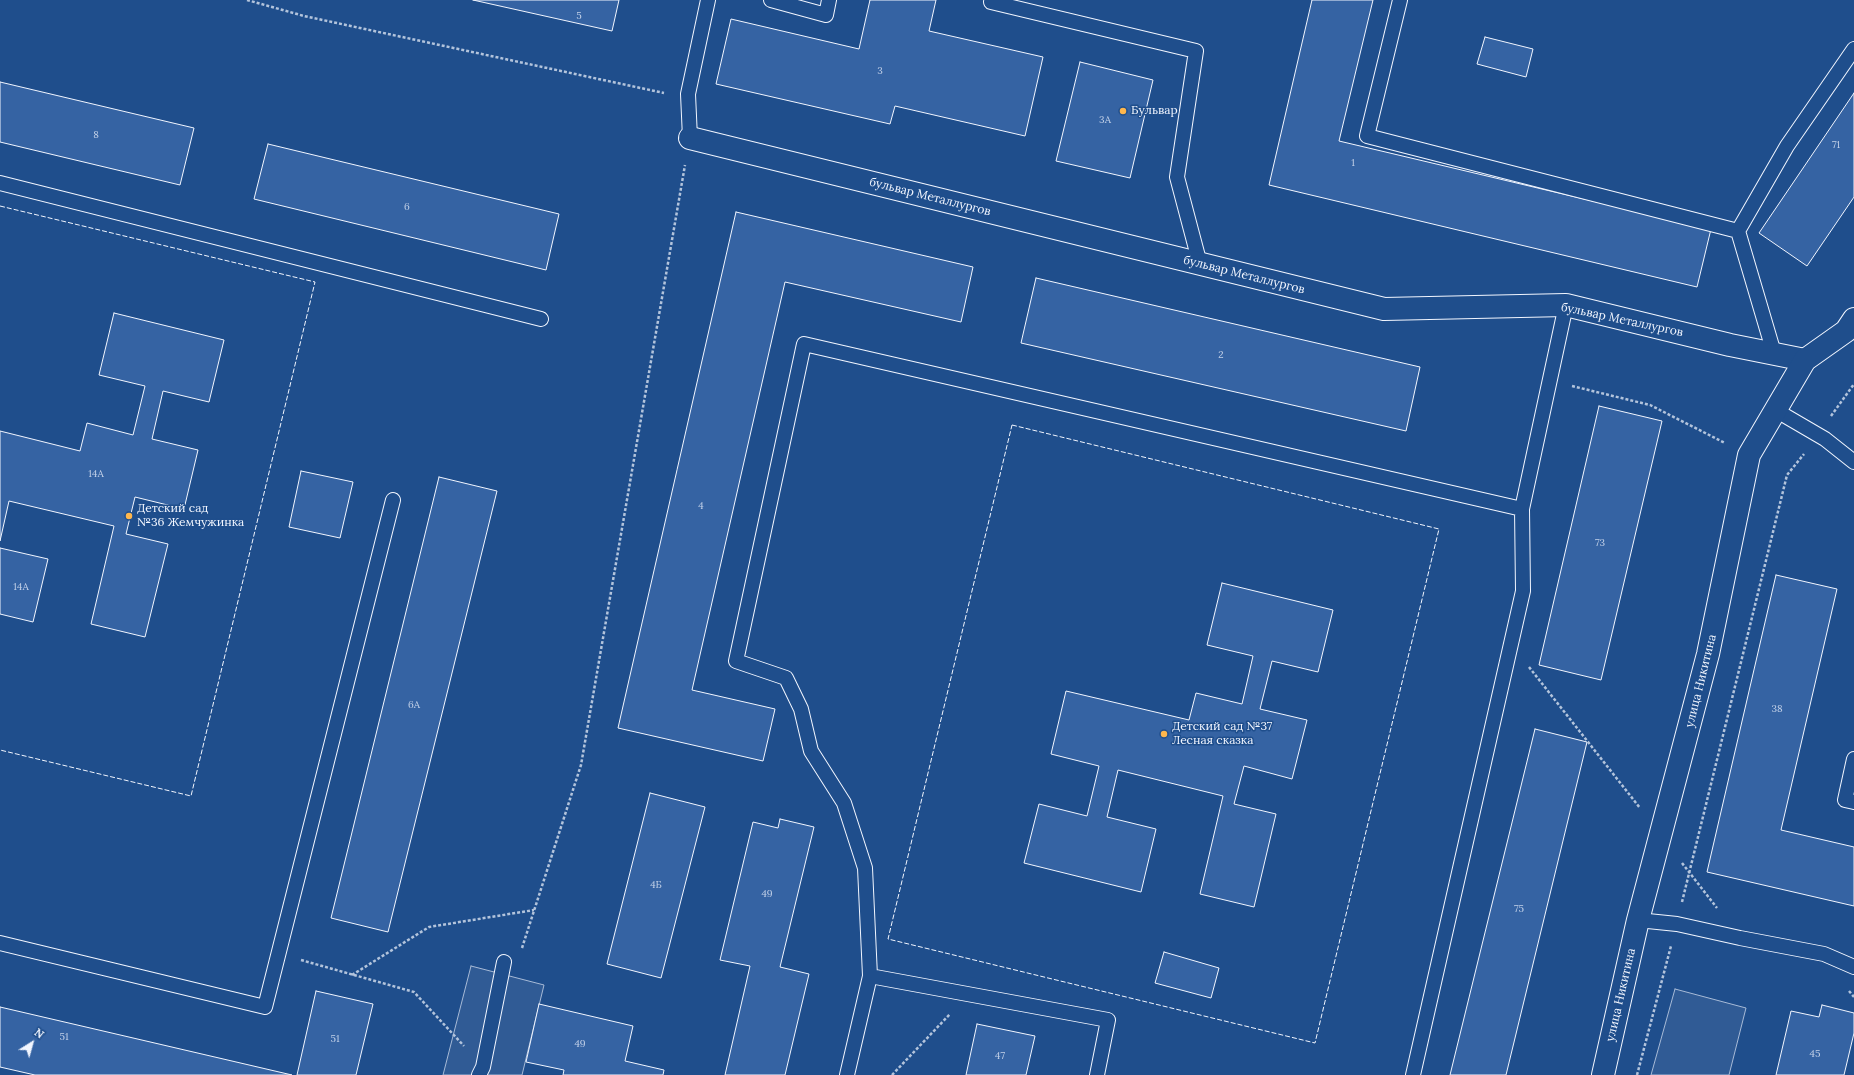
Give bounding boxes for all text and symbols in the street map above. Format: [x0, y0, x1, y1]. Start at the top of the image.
house number: 5 [576, 10, 582, 22]
house number: 3 [877, 65, 883, 77]
place label: Бульвар [1131, 104, 1178, 118]
marker: Бульвар [1118, 106, 1128, 116]
house number: 3А [1099, 114, 1111, 126]
house number: 8 [93, 129, 99, 141]
house number: 71 [1832, 139, 1840, 151]
house number: 1 [1351, 157, 1355, 169]
street label: бульвар Металлургов [868, 175, 992, 219]
house number: 6 [404, 201, 410, 213]
street label: бульвар Металлургов [1182, 253, 1306, 297]
street label: бульвар Металлургов [1560, 300, 1684, 340]
house number: 2 [1218, 349, 1224, 361]
house number: 14А [88, 468, 104, 480]
house number: 4 [698, 500, 704, 512]
place label: Детский сад №36 Жемчужинка [137, 502, 244, 530]
marker: Детский сад №36 Жемчужинка [124, 511, 134, 521]
house number: 73 [1595, 537, 1605, 549]
house number: 14А [13, 581, 29, 593]
street label: улица Никитина [1682, 633, 1720, 729]
house number: 6А [408, 699, 420, 711]
house number: 38 [1771, 703, 1783, 715]
place label: Детский сад №37 Лесная сказка [1172, 720, 1272, 748]
marker: Детский сад №37 Лесная сказка [1159, 729, 1169, 739]
house number: 4Б [650, 879, 662, 891]
house number: 49 [761, 888, 773, 900]
house number: 75 [1514, 903, 1524, 915]
street label: улица Никитина [1603, 947, 1639, 1043]
north arrow [12, 1023, 52, 1063]
text: N [32, 1025, 47, 1042]
house number: 51 [59, 1031, 69, 1043]
house number: 51 [330, 1033, 340, 1045]
house number: 49 [574, 1038, 586, 1050]
house number: 45 [1810, 1048, 1820, 1060]
house number: 47 [995, 1050, 1005, 1062]

